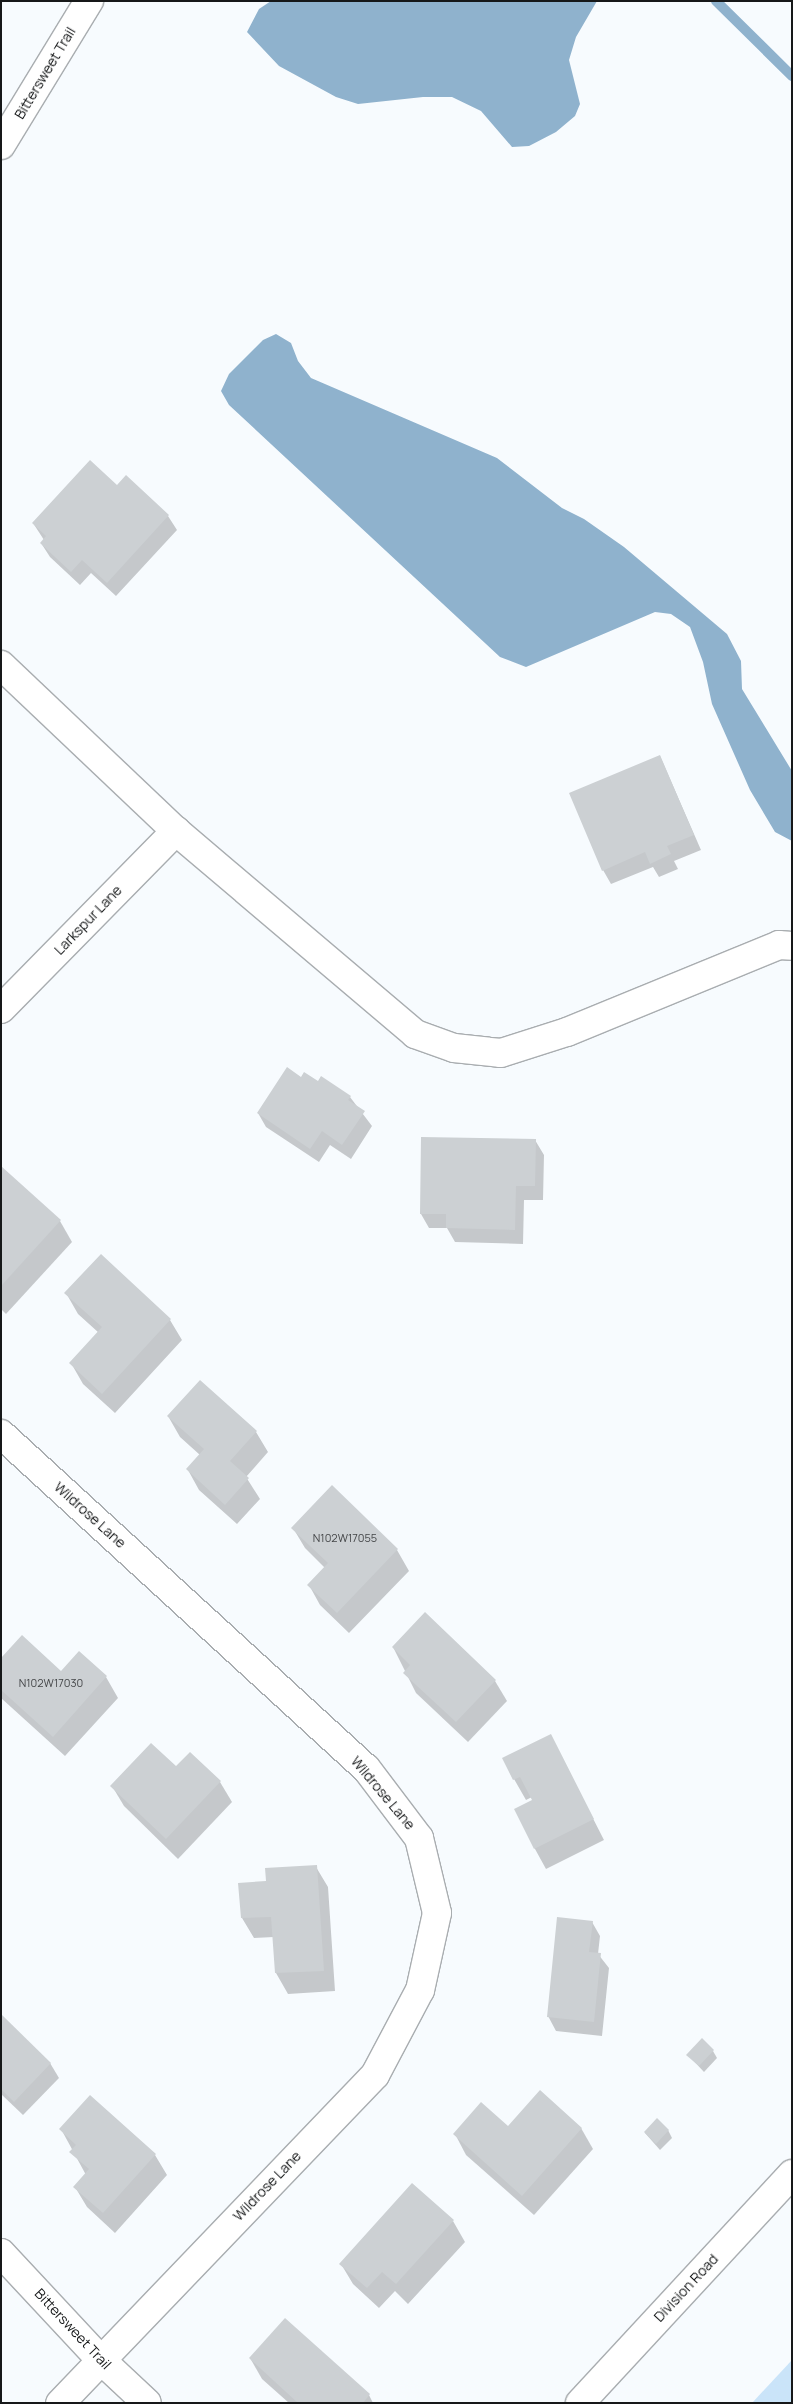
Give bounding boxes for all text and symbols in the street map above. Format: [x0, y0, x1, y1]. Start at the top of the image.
street label: Bittersweet Trail [11, 24, 79, 122]
street label: Larkspur Lane [51, 882, 125, 958]
street label: Wildrose Lane [51, 1478, 129, 1552]
house number: N102W17055 [313, 1531, 377, 1545]
house number: N102W17030 [19, 1676, 83, 1690]
street label: Wildrose Lane [347, 1753, 419, 1833]
street label: Wildrose Lane [230, 2148, 304, 2224]
street label: Division Road [650, 2251, 722, 2325]
street label: Bittersweet Trail [31, 2285, 115, 2373]

